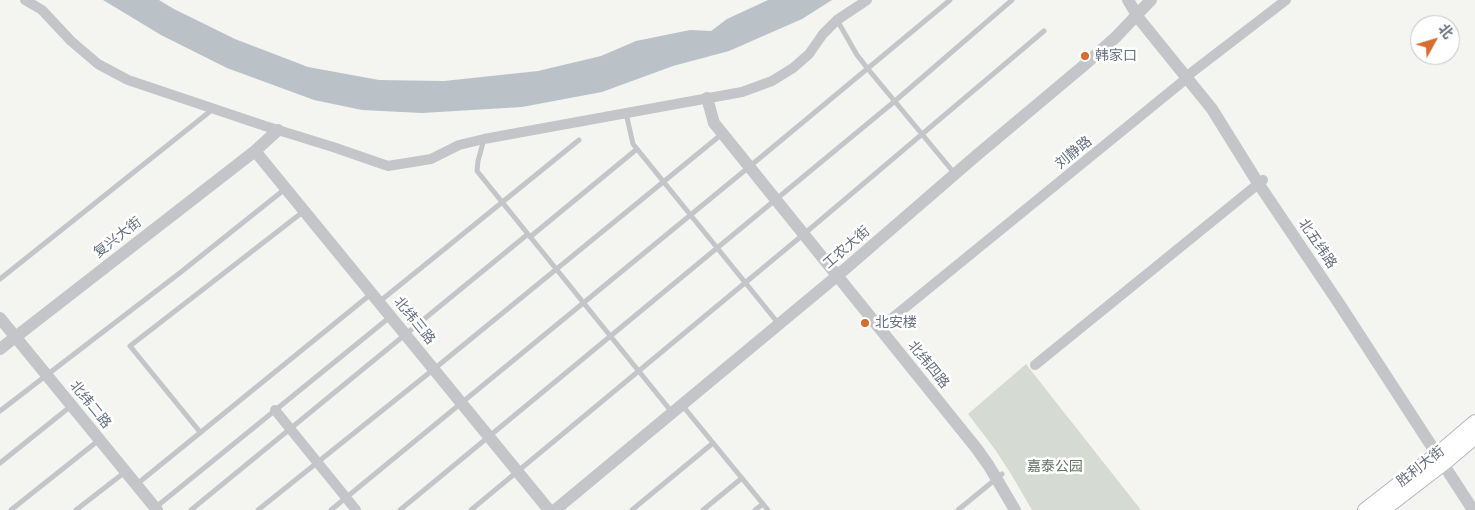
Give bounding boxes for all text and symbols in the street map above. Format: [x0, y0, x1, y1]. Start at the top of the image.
north arrow [1410, 15, 1460, 65]
text: 北 [1435, 21, 1457, 42]
place label: 韩家口 [1095, 48, 1137, 64]
marker: 韩家口 [1079, 50, 1091, 62]
street label: 刘静路 [1052, 133, 1096, 173]
street label: 复兴大街 [91, 214, 145, 262]
street label: 北五纬路 [1294, 216, 1340, 272]
street label: 工农大街 [820, 223, 874, 273]
street label: 北纬三路 [390, 294, 438, 348]
place label: 北安楼 [875, 315, 917, 331]
marker: 北安楼 [859, 317, 871, 329]
street label: 北纬四路 [904, 338, 952, 392]
street label: 北纬二路 [66, 378, 114, 432]
street label: 胜利大街 [1394, 443, 1448, 491]
park label: 嘉泰公园 [1027, 459, 1083, 475]

